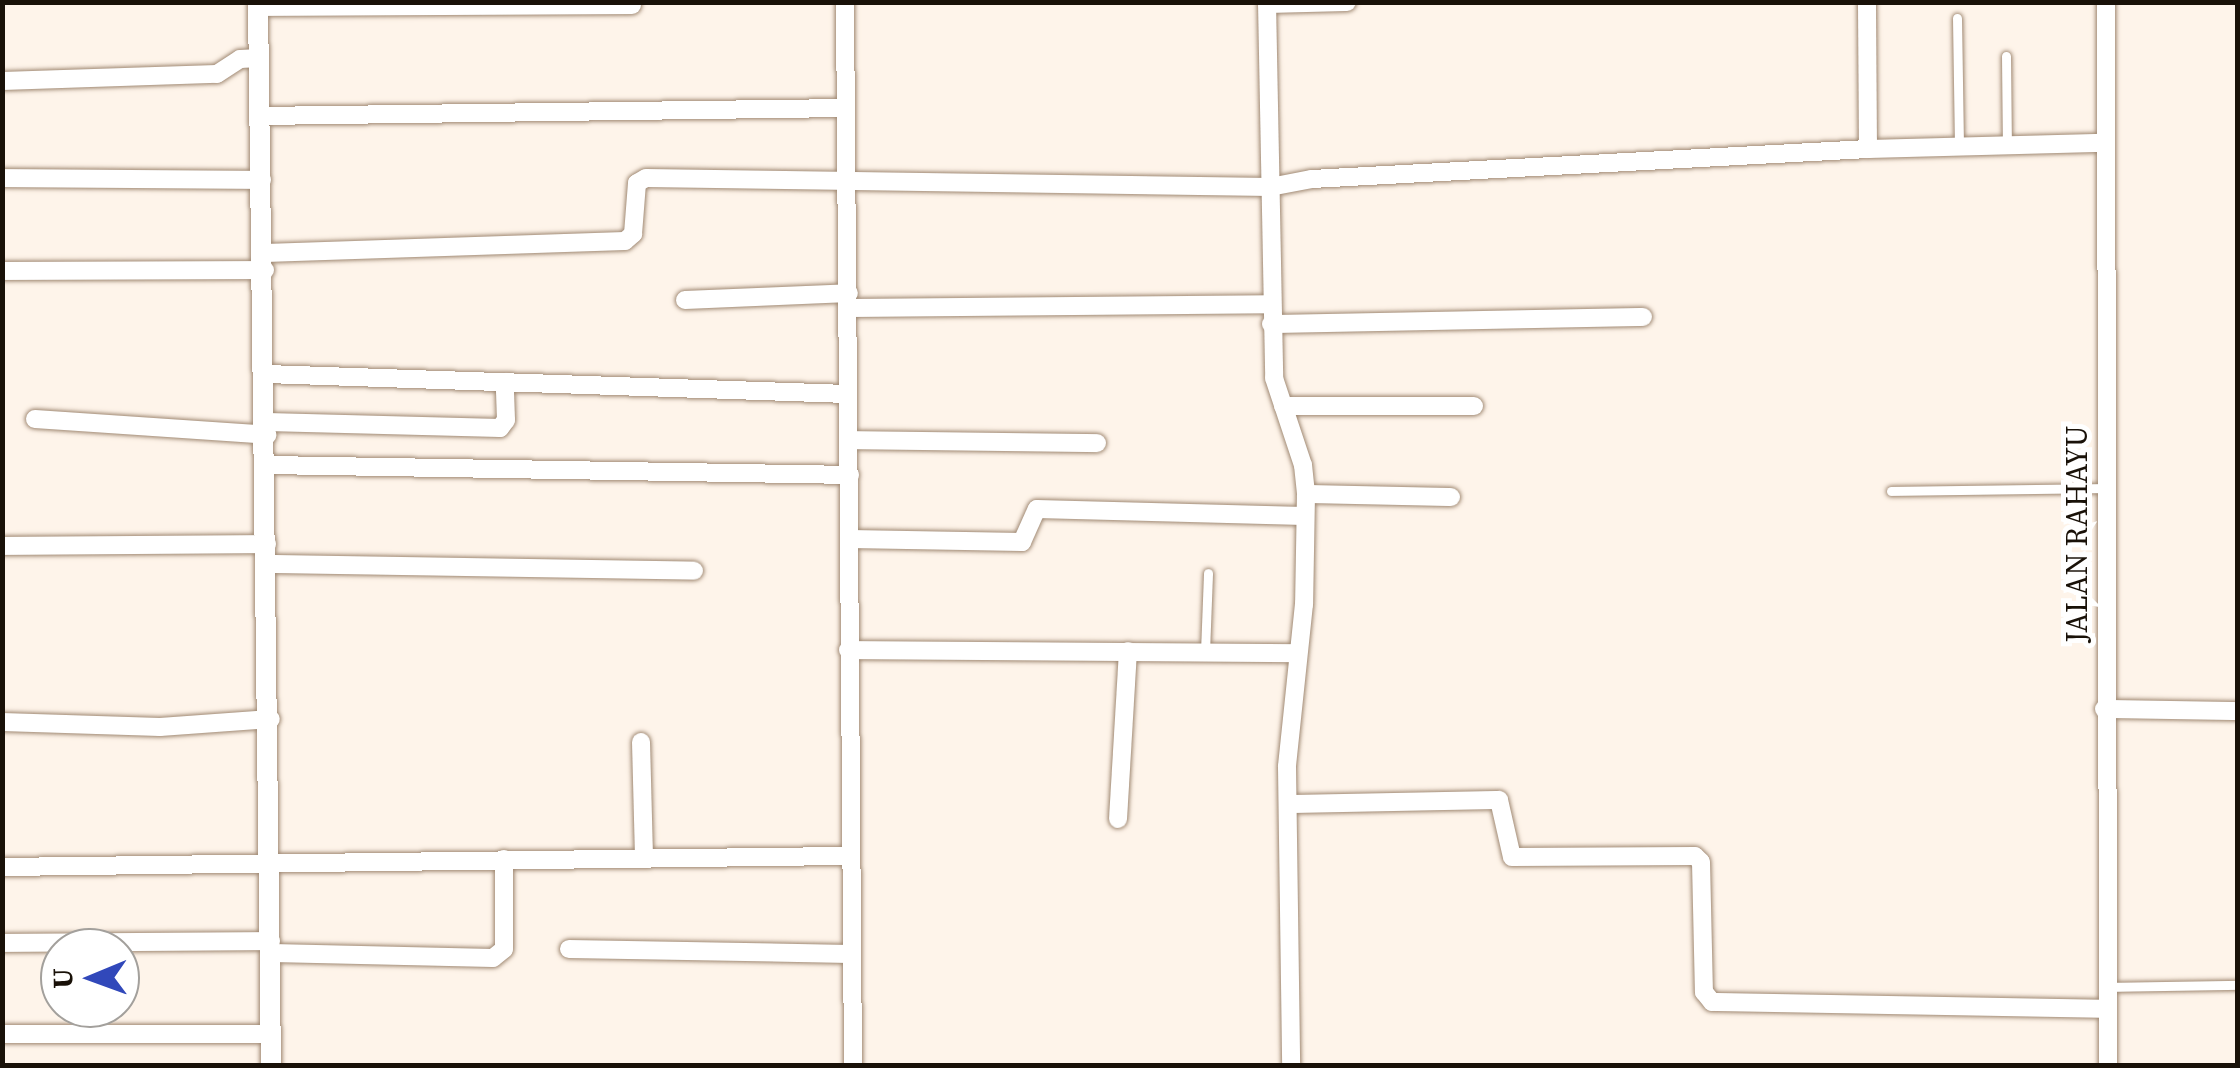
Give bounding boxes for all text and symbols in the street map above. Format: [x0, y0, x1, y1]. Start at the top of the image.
street label: JALAN RAHAYU [2059, 425, 2095, 643]
north arrow [40, 928, 140, 1028]
text: U [43, 968, 81, 989]

